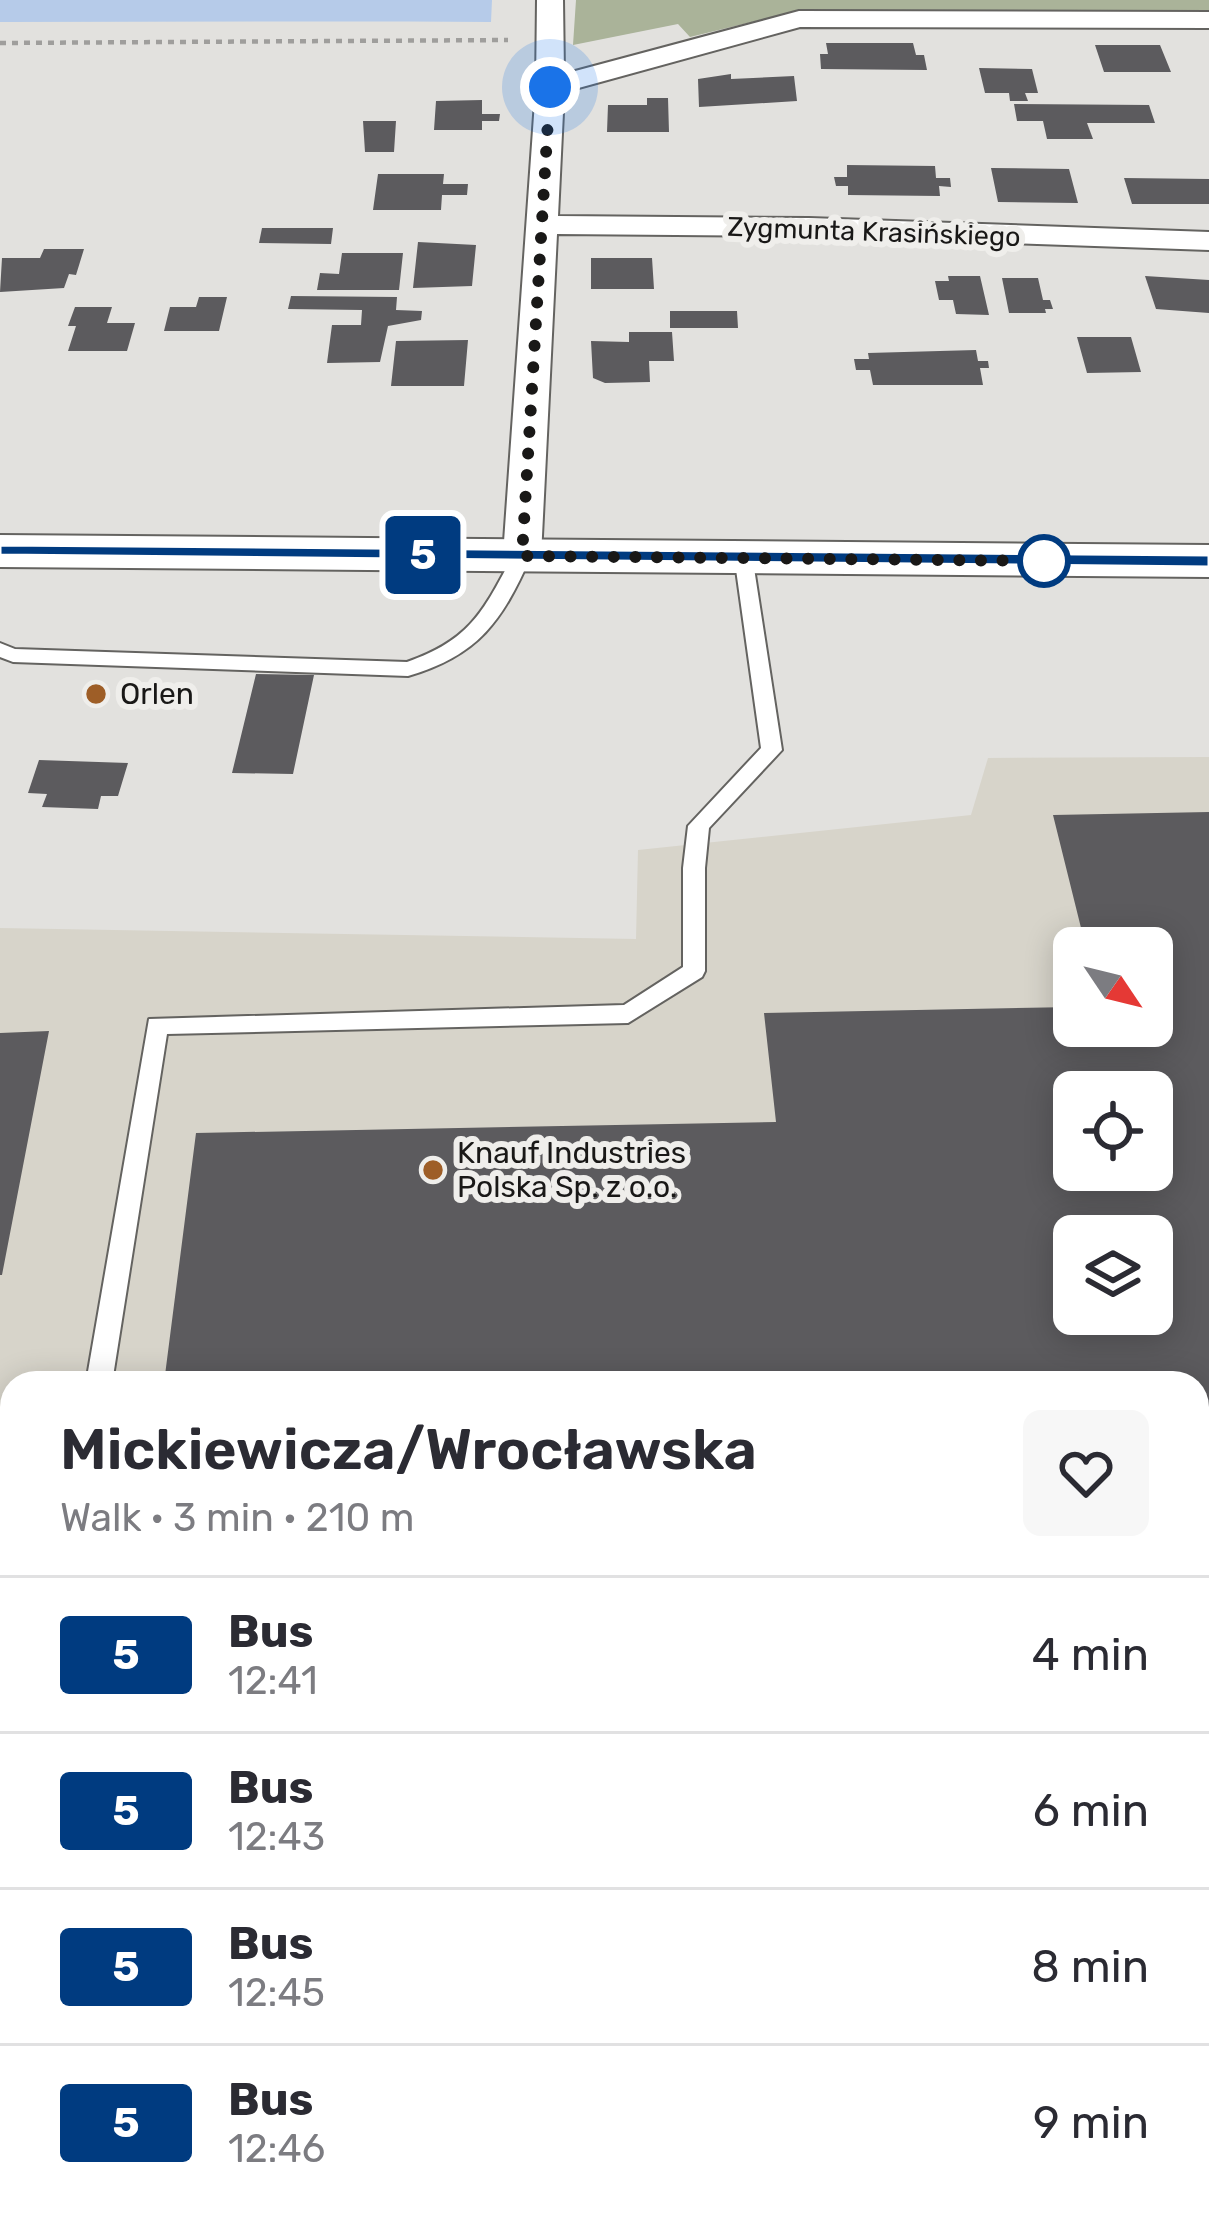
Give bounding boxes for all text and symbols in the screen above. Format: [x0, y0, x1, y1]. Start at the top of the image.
your location [520, 57, 580, 117]
street label: Zygmunta Krasińskiego [727, 211, 1021, 253]
line badge: 5 [384, 516, 462, 594]
text: 5 [409, 530, 437, 580]
unlabelled marker [1019, 536, 1069, 586]
place label: Orlen [120, 676, 194, 712]
marker: Orlen [83, 681, 109, 707]
north arrow [1053, 927, 1173, 1047]
map controls [1053, 927, 1173, 1335]
button: locate [1053, 1071, 1173, 1191]
place label: Knauf Industries Polska Sp. z o.o. [457, 1135, 686, 1205]
marker: Knauf Industries Polska Sp. z o.o. [420, 1157, 446, 1183]
button: layers [1053, 1215, 1173, 1335]
button: heart [1023, 1410, 1149, 1536]
text: Mickiewicza/Wrocławska [60, 1416, 757, 1483]
text: Walk · 3 min · 210 m [60, 1495, 414, 1541]
text: Bus [228, 1605, 313, 1658]
text: 4 min [1032, 1628, 1149, 1681]
text: 5 [112, 1630, 140, 1680]
text: 12:41 [228, 1658, 318, 1704]
text: Bus [228, 1761, 313, 1814]
text: 6 min [1033, 1784, 1149, 1837]
text: 5 [112, 1786, 140, 1836]
text: 12:43 [228, 1814, 325, 1860]
text: Bus [228, 1917, 313, 1970]
text: 8 min [1031, 1940, 1149, 1993]
text: 5 [112, 1942, 140, 1992]
text: 12:45 [228, 1970, 325, 2016]
text: Bus [228, 2073, 313, 2126]
text: 9 min [1033, 2096, 1149, 2149]
text: 5 [112, 2098, 140, 2148]
text: 12:46 [228, 2126, 325, 2172]

